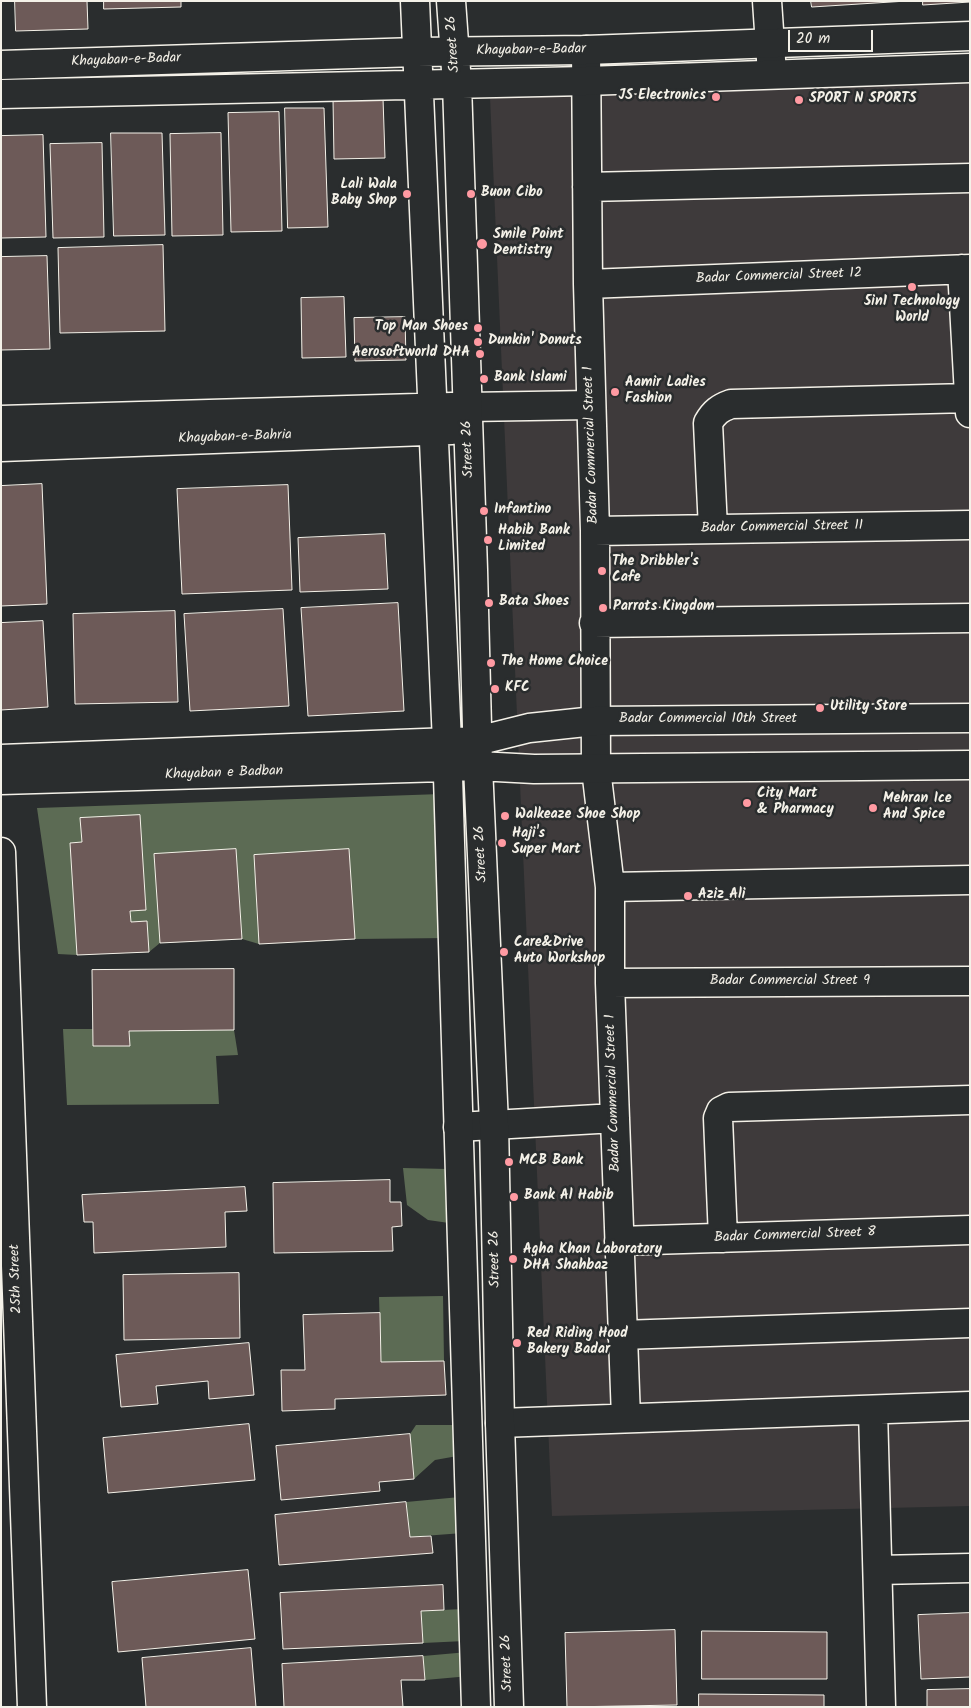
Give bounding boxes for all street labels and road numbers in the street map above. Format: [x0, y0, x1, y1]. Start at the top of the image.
street label: Street 26 [444, 15, 464, 73]
street label: Khayaban-e-Badar [476, 42, 586, 60]
street label: Khayaban-e-Badar [71, 51, 181, 71]
street label: Badar Commercial Street 12 [696, 266, 862, 288]
street label: Badar Commercial Street 1 [581, 366, 603, 524]
street label: Street 26 [460, 420, 478, 478]
street label: Khayaban-e-Bahria [178, 428, 292, 448]
street label: Badar Commercial Street 11 [701, 518, 863, 538]
street label: Badar Commercial 10th Street [619, 712, 797, 728]
street label: Khayaban e Badban [165, 764, 283, 784]
street label: Street 26 [472, 825, 492, 883]
street label: Badar Commercial Street 9 [710, 974, 870, 990]
street label: Badar Commercial Street 1 [603, 1014, 625, 1172]
street label: Badar Commercial Street 8 [714, 1225, 876, 1247]
street label: Street 26 [487, 1230, 505, 1288]
street label: 25th Street [7, 1244, 27, 1314]
street label: Street 26 [499, 1634, 517, 1692]

